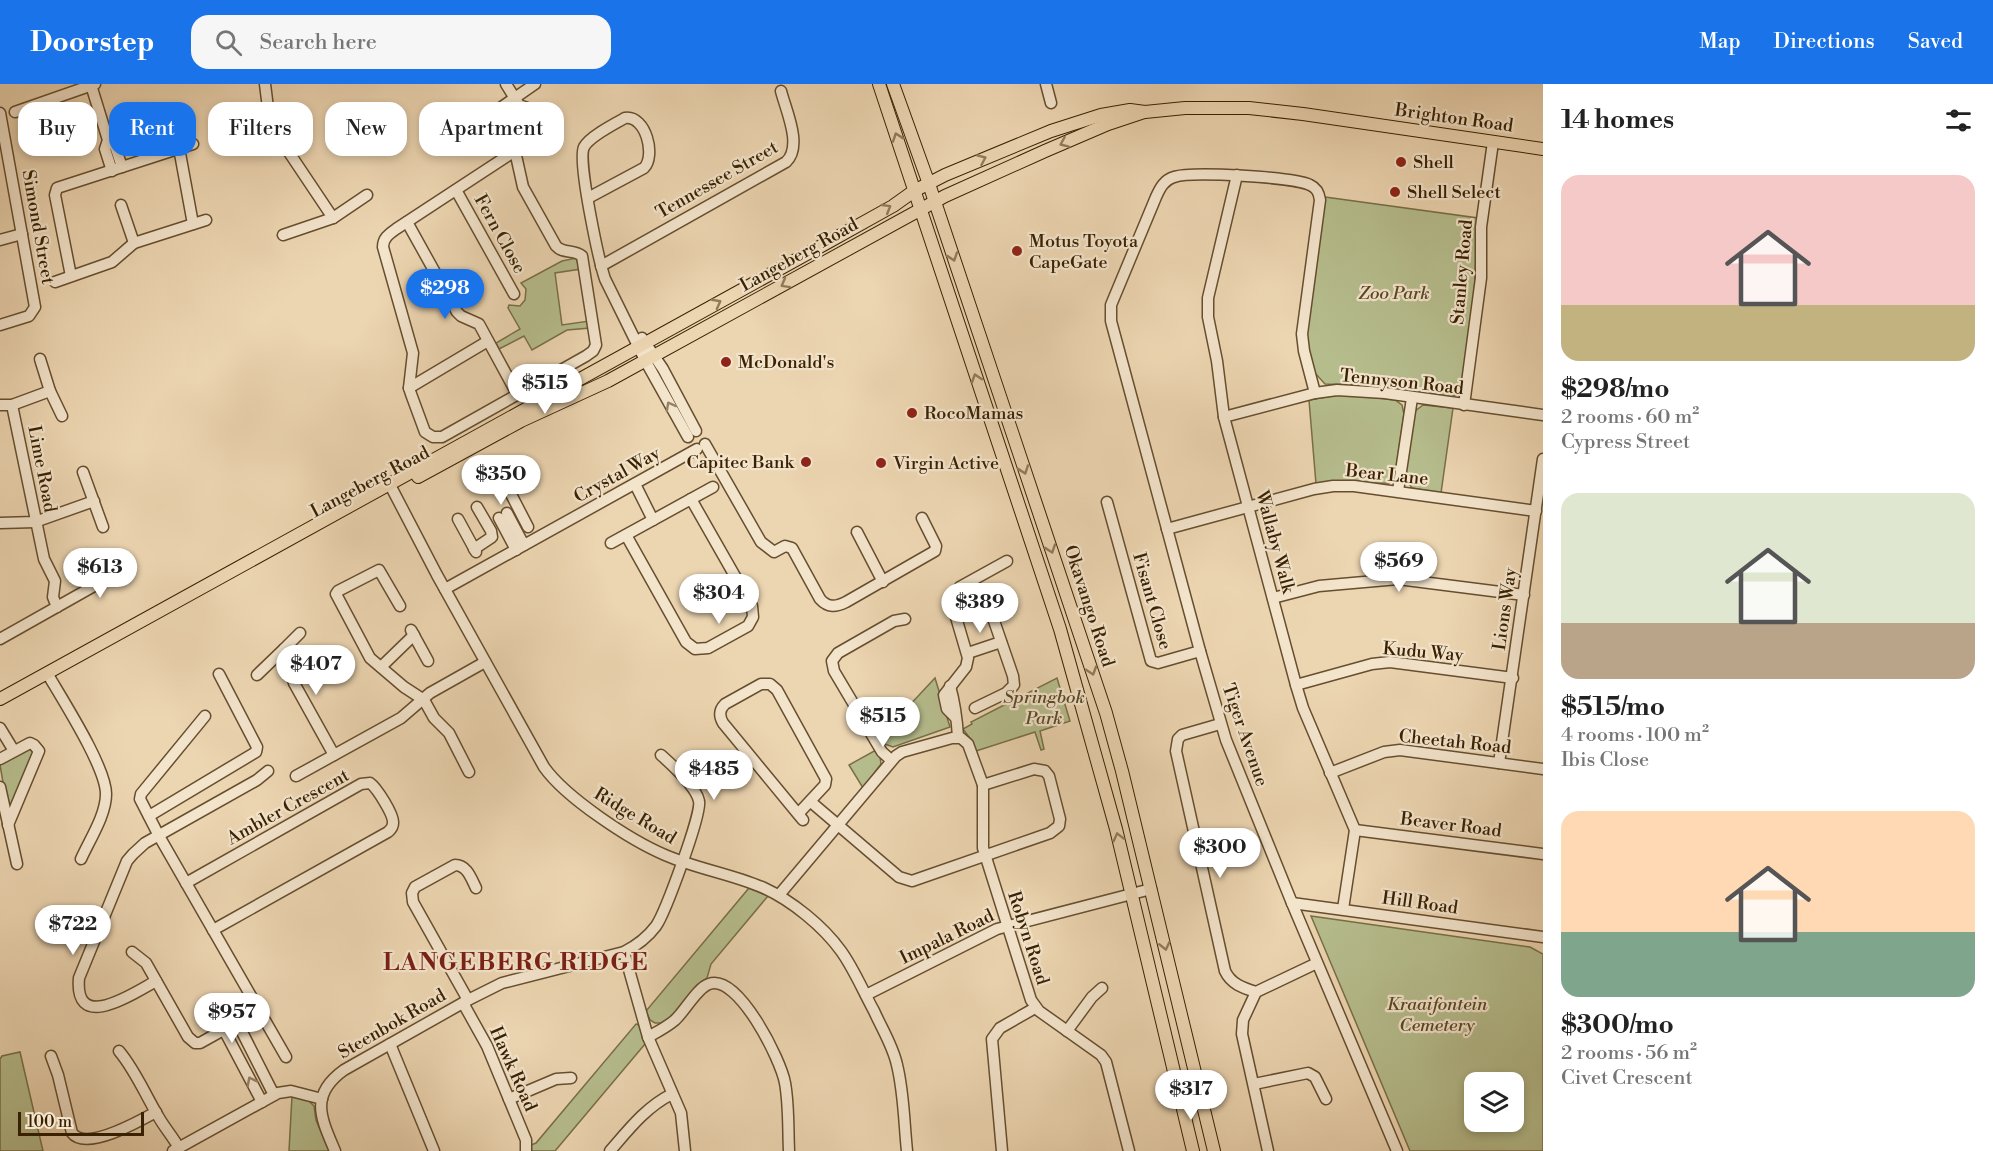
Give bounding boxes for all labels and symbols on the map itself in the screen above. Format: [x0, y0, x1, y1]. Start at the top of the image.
street label: Brighton Road [1392, 98, 1515, 138]
one-way arrow [891, 132, 904, 143]
street label: Tennessee Street [652, 135, 783, 224]
one-way arrow [1059, 136, 1070, 148]
place label: Shell [1413, 151, 1454, 174]
one-way arrow [976, 154, 987, 166]
marker: Shell [1394, 155, 1408, 169]
street label: Simond Street [17, 168, 59, 287]
place label: Shell Select [1407, 181, 1501, 204]
marker: Shell Select [1388, 185, 1402, 199]
street label: Fern Close [469, 190, 531, 278]
one-way arrow [881, 204, 891, 216]
street label: Langeberg Road [736, 213, 863, 297]
street label: Stanley Road [1446, 218, 1478, 325]
place label: Motus Toyota CapeGate [1029, 230, 1139, 274]
marker: Motus Toyota CapeGate [1010, 244, 1024, 258]
one-way arrow [946, 251, 959, 262]
pin: $298 [409, 269, 481, 320]
one-way arrow [781, 277, 791, 288]
park label: Zoo Park [1358, 282, 1430, 305]
one-way arrow [711, 299, 721, 310]
place label: McDonald's [738, 351, 835, 374]
marker: McDonald's [719, 355, 733, 369]
pin: $515 [509, 364, 581, 415]
street label: Tennyson Road [1339, 364, 1466, 400]
one-way arrow [970, 373, 983, 384]
one-way arrow [666, 402, 677, 413]
place label: RocoMamas [924, 402, 1024, 425]
marker: RocoMamas [905, 406, 919, 420]
street label: Lime Road [22, 424, 62, 515]
street label: Langeberg Road [306, 441, 434, 523]
street label: Crystal Way [570, 442, 664, 508]
place label: Capitec Bank [686, 451, 796, 474]
place label: Virgin Active [892, 452, 999, 475]
pin: $350 [465, 455, 537, 506]
marker: Capitec Bank [799, 455, 813, 469]
marker: Virgin Active [874, 456, 888, 470]
street label: Bear Lane [1343, 459, 1430, 491]
one-way arrow [1017, 464, 1030, 475]
street label: Wallaby Walk [1250, 487, 1300, 597]
street label: Okavango Road [1058, 542, 1120, 671]
pin: $569 [1363, 542, 1435, 593]
one-way arrow [1044, 543, 1057, 554]
pin: $613 [64, 548, 136, 599]
street label: Fisant Close [1127, 550, 1177, 652]
street label: Lions Way [1488, 566, 1522, 652]
pin: $304 [683, 574, 755, 625]
pin: $389 [944, 583, 1016, 634]
street label: Kudu Way [1382, 637, 1464, 667]
pin: $407 [280, 645, 352, 696]
one-way arrow [1085, 665, 1097, 676]
street label: Tiger Avenue [1217, 680, 1273, 790]
park label: Springbok Park [1003, 686, 1085, 730]
pin: $515 [847, 697, 919, 748]
street label: Cheetah Road [1397, 725, 1513, 759]
pin: $485 [678, 750, 750, 801]
street label: Ambler Crescent [222, 764, 354, 851]
street label: Ridge Road [590, 782, 681, 850]
street label: Beaver Road [1398, 807, 1504, 843]
pin: $300 [1184, 828, 1256, 879]
one-way arrow [1112, 832, 1125, 842]
street label: Hill Road [1381, 886, 1460, 920]
street label: Robyn Road [1002, 888, 1054, 989]
street label: Impala Road [896, 904, 999, 970]
pin: $722 [37, 905, 109, 956]
one-way arrow [1157, 941, 1170, 951]
district label: LANGEBERG RIDGE [383, 948, 649, 978]
street label: Steenbok Road [334, 983, 451, 1064]
pin: $957 [196, 993, 268, 1044]
park label: Kraaifontein Cemetery [1387, 993, 1488, 1037]
street label: Hawk Road [484, 1023, 542, 1116]
pin: $317 [1155, 1070, 1227, 1121]
one-way arrow [247, 1077, 258, 1087]
scale bar [18, 1109, 144, 1136]

